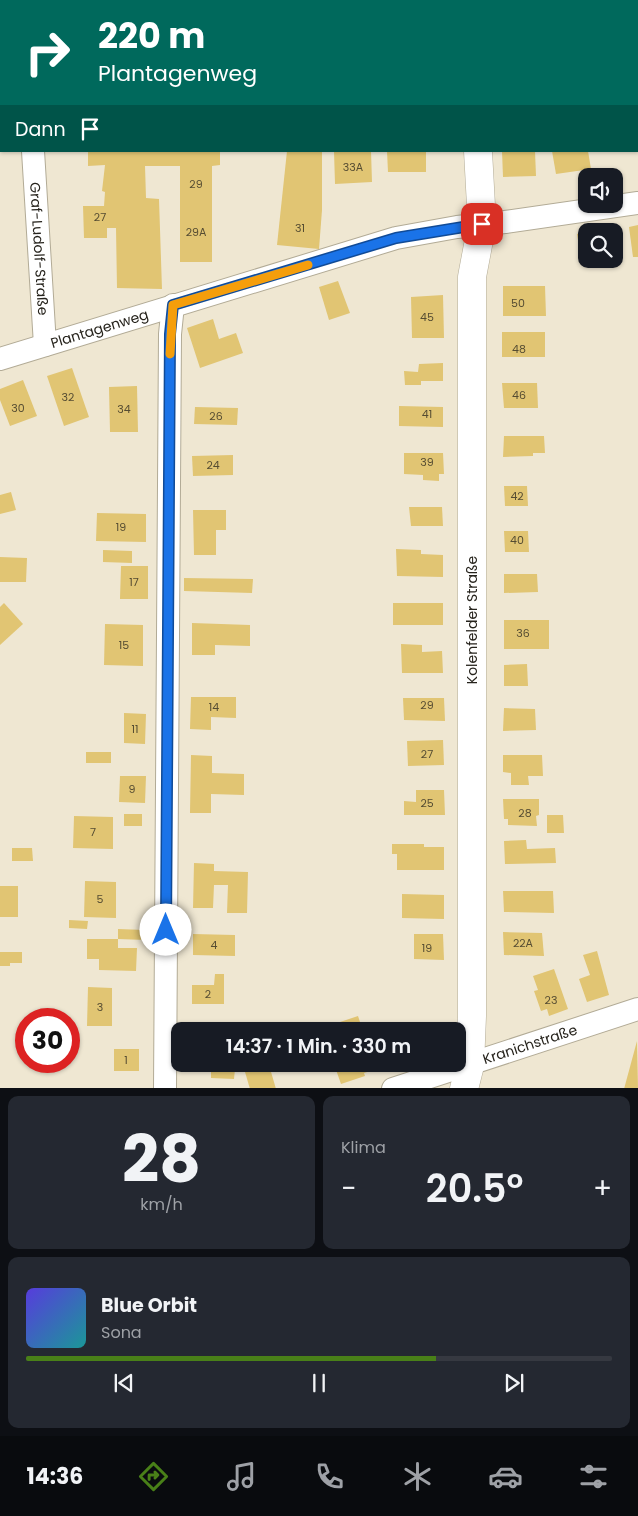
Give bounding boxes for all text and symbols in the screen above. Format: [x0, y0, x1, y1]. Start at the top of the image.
text: 220 m [98, 11, 205, 60]
icon: right [15, 20, 80, 85]
text: Plantagenweg [98, 58, 257, 89]
icon: arrive [76, 115, 104, 143]
text: Dann [15, 116, 66, 143]
house number: 33A [343, 159, 364, 175]
map controls [578, 168, 623, 268]
button: sound [578, 168, 623, 213]
house number: 29 [189, 176, 203, 192]
street label: Graf-Ludolf-Straße [25, 182, 53, 316]
pin [461, 203, 503, 245]
house number: 27 [94, 209, 106, 225]
icon: arrive [468, 210, 496, 238]
house number: 31 [295, 220, 305, 236]
button: search [578, 223, 623, 268]
house number: 29A [186, 224, 207, 240]
house number: 50 [511, 295, 525, 311]
street label: Plantagenweg [48, 304, 151, 353]
house number: 45 [420, 309, 434, 325]
house number: 48 [512, 341, 526, 357]
house number: 46 [512, 387, 526, 403]
house number: 32 [62, 389, 74, 405]
house number: 30 [11, 400, 25, 416]
house number: 34 [117, 401, 131, 417]
house number: 41 [422, 406, 432, 422]
house number: 26 [209, 408, 223, 424]
house number: 39 [420, 454, 434, 470]
house number: 24 [206, 457, 220, 473]
house number: 42 [510, 488, 524, 504]
house number: 19 [116, 519, 126, 535]
house number: 40 [510, 532, 524, 548]
street label: Kolenfelder Straße [462, 555, 482, 684]
house number: 17 [129, 574, 139, 590]
house number: 36 [516, 625, 530, 641]
house number: 15 [119, 637, 129, 653]
house number: 29 [420, 697, 434, 713]
house number: 14 [209, 699, 219, 715]
house number: 11 [131, 721, 139, 737]
house number: 27 [421, 746, 433, 762]
house number: 9 [129, 781, 136, 797]
house number: 25 [420, 795, 434, 811]
house number: 28 [518, 805, 532, 821]
house number: 7 [90, 824, 96, 840]
house number: 5 [97, 891, 104, 907]
position arrow [139, 903, 191, 955]
house number: 22A [513, 935, 534, 951]
house number: 4 [211, 937, 218, 953]
house number: 19 [422, 940, 432, 956]
house number: 2 [205, 986, 211, 1002]
house number: 23 [545, 992, 557, 1008]
house number: 3 [97, 999, 103, 1015]
speed limit sign: 30 [15, 1008, 80, 1073]
street label: Kranichstraße [480, 1019, 580, 1069]
text: 14:37 · 1 Min. · 330 m [226, 1033, 411, 1060]
house number: 1 [124, 1052, 128, 1068]
text: 28 [122, 1114, 201, 1205]
text: Klima [341, 1136, 386, 1159]
text: 20.5° [426, 1162, 523, 1215]
text: − [341, 1169, 356, 1208]
text: + [593, 1169, 612, 1208]
text: km/h [140, 1193, 183, 1216]
text: Blue Orbit [101, 1292, 197, 1319]
text: Sona [101, 1321, 142, 1344]
icon: previous [110, 1369, 138, 1397]
icon: pause [305, 1369, 333, 1397]
icon: next [500, 1369, 528, 1397]
icon: directions [136, 1459, 171, 1494]
icon: music [224, 1459, 259, 1494]
icon: phone [312, 1459, 347, 1494]
icon: climate [400, 1459, 435, 1494]
icon: car [488, 1459, 523, 1494]
icon: filters [576, 1459, 611, 1494]
text: 14:36 [27, 1461, 83, 1492]

